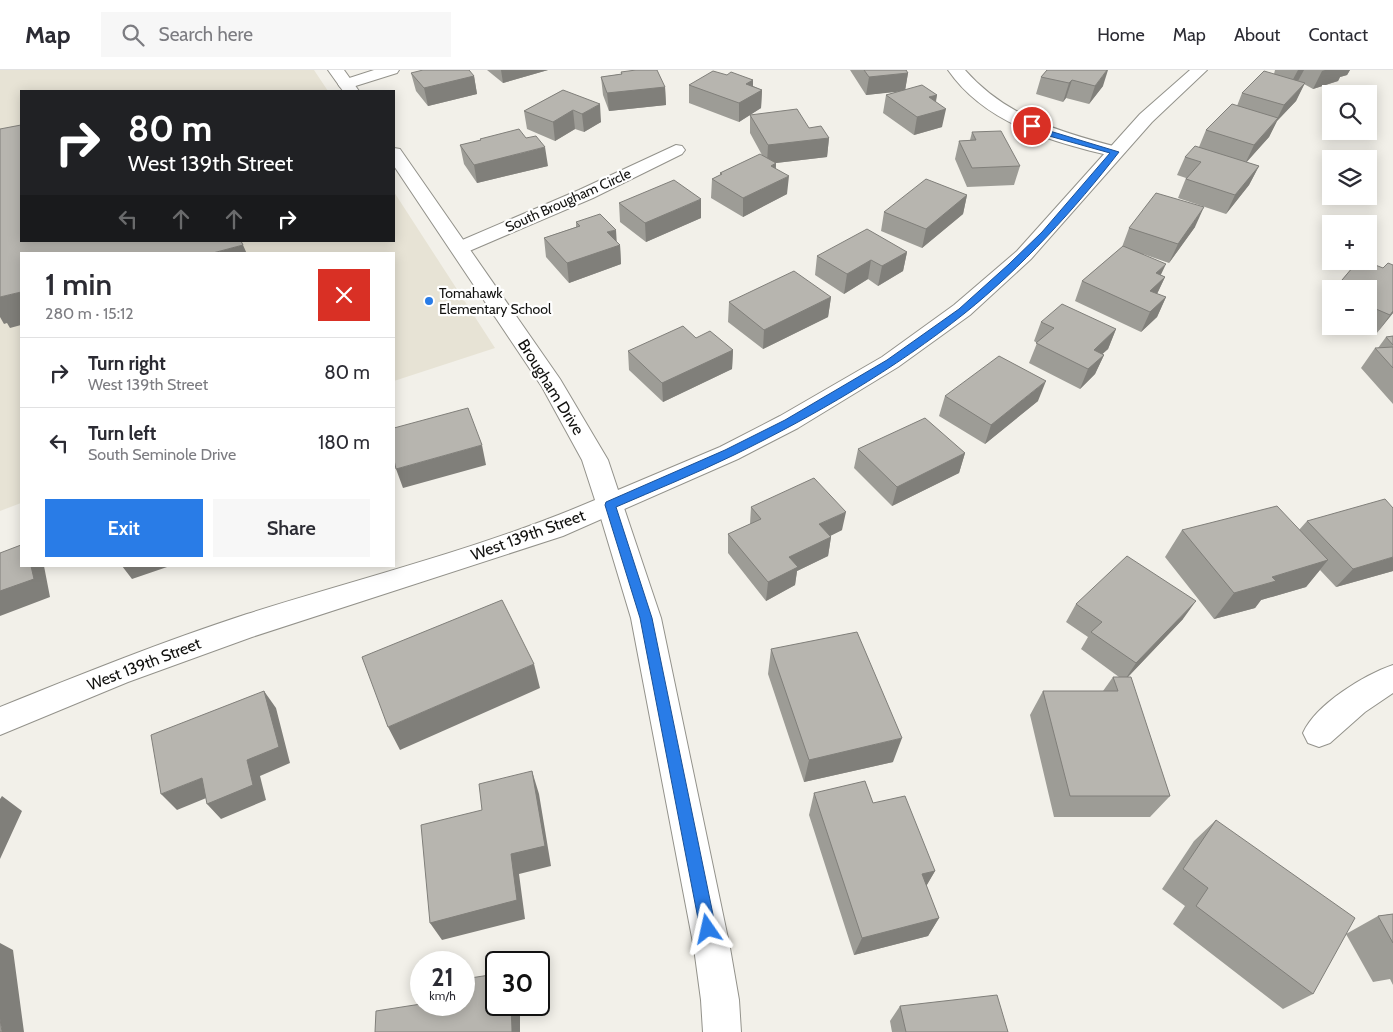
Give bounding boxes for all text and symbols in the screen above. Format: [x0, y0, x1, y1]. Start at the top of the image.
search box [101, 12, 451, 57]
text: Map [25, 20, 71, 49]
icon: search [119, 21, 147, 49]
text: Search here [159, 23, 253, 46]
text: Home [1097, 24, 1145, 46]
text: Map [1173, 24, 1206, 46]
text: About [1234, 24, 1280, 46]
text: Contact [1308, 24, 1368, 46]
map controls [1322, 85, 1377, 335]
button: search [1322, 85, 1377, 140]
pin [1011, 105, 1053, 147]
text: 80 m [128, 107, 212, 150]
icon: right [45, 110, 110, 175]
icon: arrive [1018, 112, 1046, 140]
text: West 139th Street [128, 150, 293, 177]
button: layers [1322, 150, 1377, 205]
street label: South Brougham Circle [502, 164, 634, 236]
icon: left [114, 205, 142, 233]
icon: ahead [167, 205, 195, 233]
icon: ahead [220, 205, 248, 233]
icon: right [273, 205, 301, 233]
button: + [1322, 215, 1377, 270]
text: 1 min [45, 266, 112, 303]
button: close [318, 269, 370, 321]
button: − [1322, 280, 1377, 335]
place label: Tomahawk Elementary School [439, 284, 552, 318]
marker: Tomahawk Elementary School [423, 295, 435, 307]
text: 280 m · 15:12 [45, 304, 134, 323]
street label: Brougham Drive [514, 336, 588, 438]
text: Turn right [88, 352, 166, 375]
icon: right [45, 359, 73, 387]
text: 80 m [324, 361, 370, 384]
text: West 139th Street [88, 375, 208, 394]
text: Turn left [88, 422, 156, 445]
icon: left [45, 429, 73, 457]
text: 180 m [318, 431, 370, 454]
text: South Seminole Drive [88, 445, 236, 464]
button: Exit [45, 499, 203, 557]
button: Share [213, 499, 370, 557]
street label: West 139th Street [468, 505, 588, 564]
street label: West 139th Street [85, 633, 204, 694]
position arrow [681, 902, 733, 954]
speed limit sign: 30 [485, 951, 550, 1016]
text: 21 [431, 962, 454, 992]
text: km/h [429, 988, 456, 1003]

